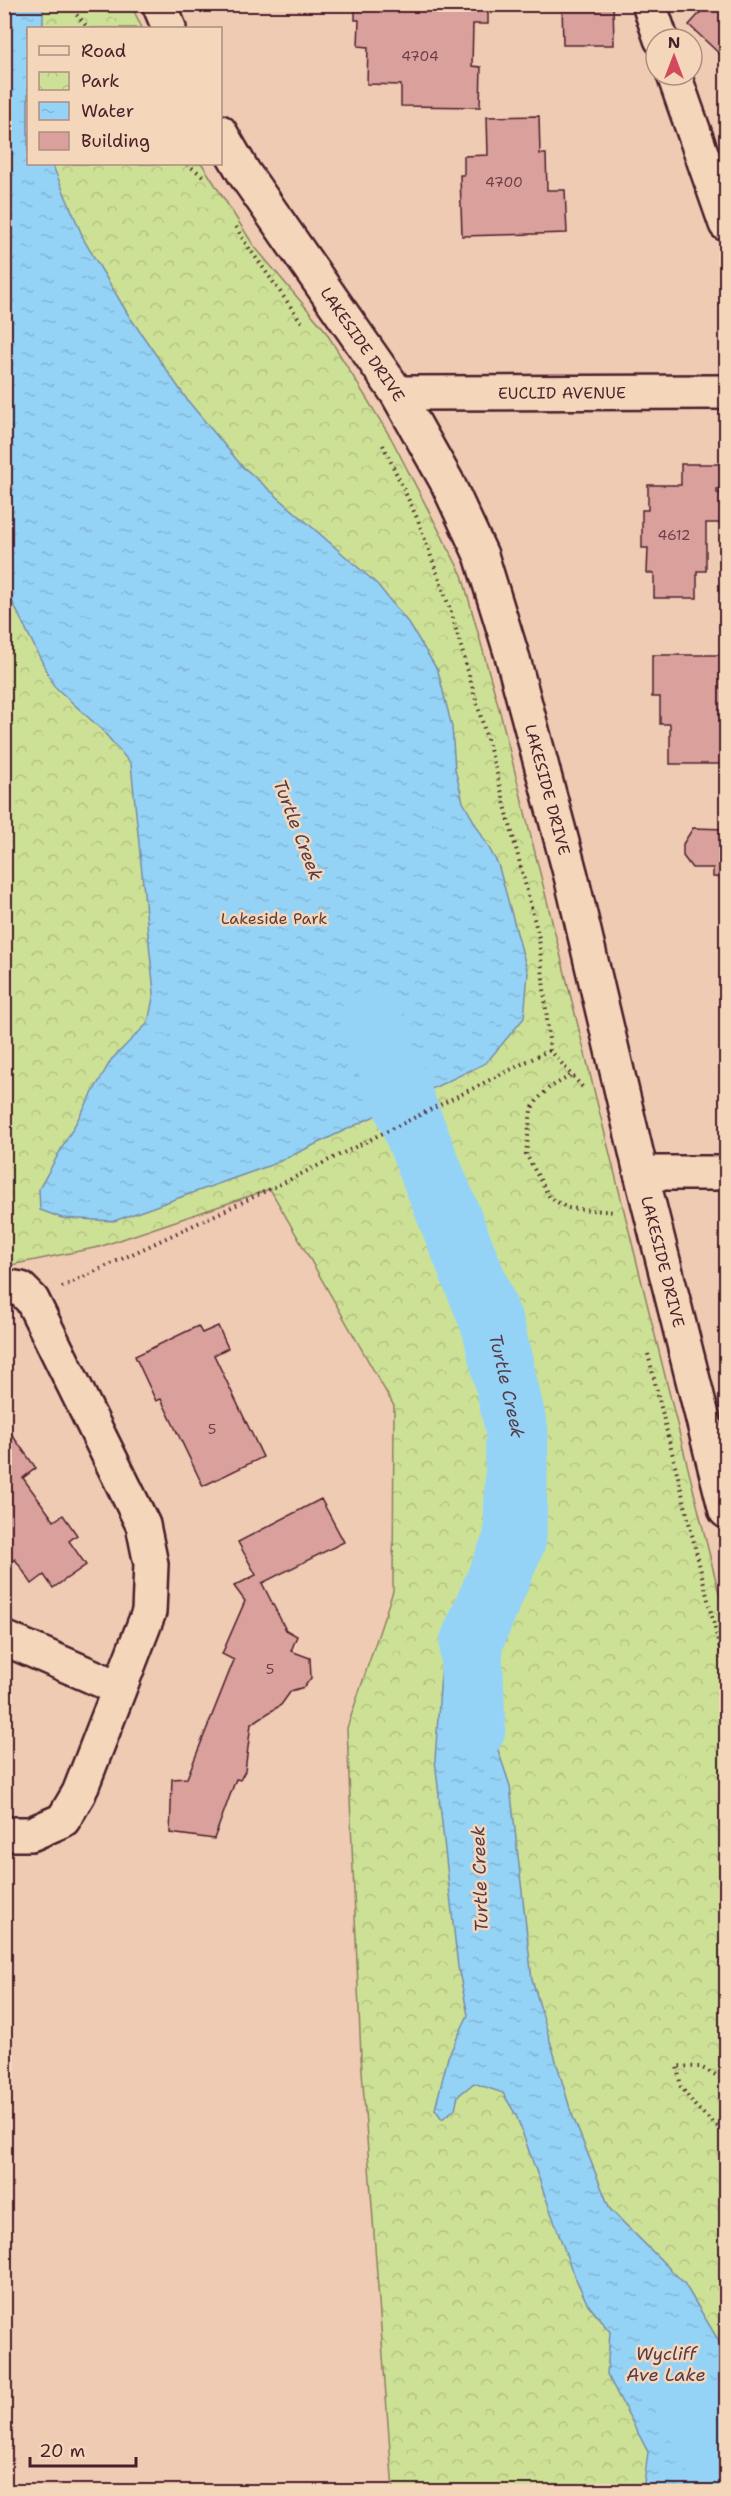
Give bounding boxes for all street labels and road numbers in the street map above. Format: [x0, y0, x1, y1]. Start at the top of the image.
street label: LAKESIDE DRIVE [316, 283, 410, 405]
street label: EUCLID AVENUE [498, 382, 626, 404]
street label: LAKESIDE DRIVE [520, 722, 575, 857]
street label: LAKESIDE DRIVE [636, 1194, 689, 1330]

